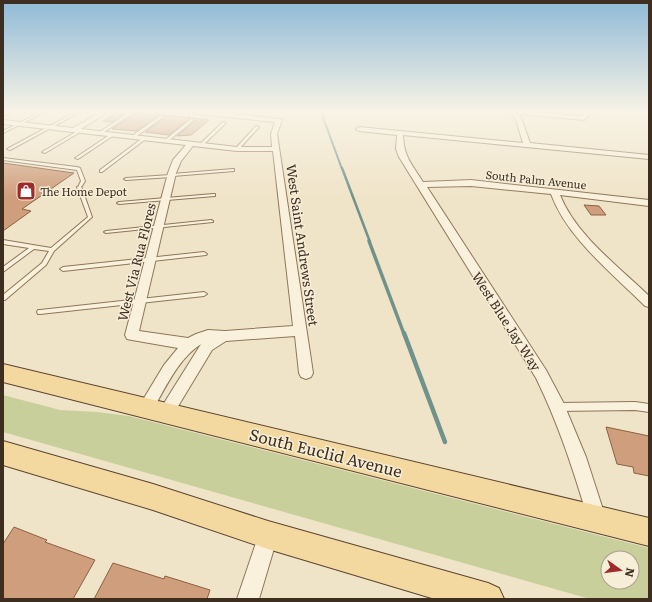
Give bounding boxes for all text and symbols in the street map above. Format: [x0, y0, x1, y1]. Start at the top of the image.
street label: West Saint Andrews Street [282, 163, 324, 328]
street label: South Palm Avenue [485, 166, 587, 192]
shop icon: The Home Depot [15, 180, 37, 202]
place label: The Home Depot [40, 183, 127, 199]
street label: West Via Rua Flores [112, 201, 160, 323]
street label: West Blue Jay Way [468, 268, 546, 375]
street label: South Euclid Avenue [247, 421, 405, 483]
north arrow [600, 550, 640, 590]
text: N [622, 566, 640, 579]

